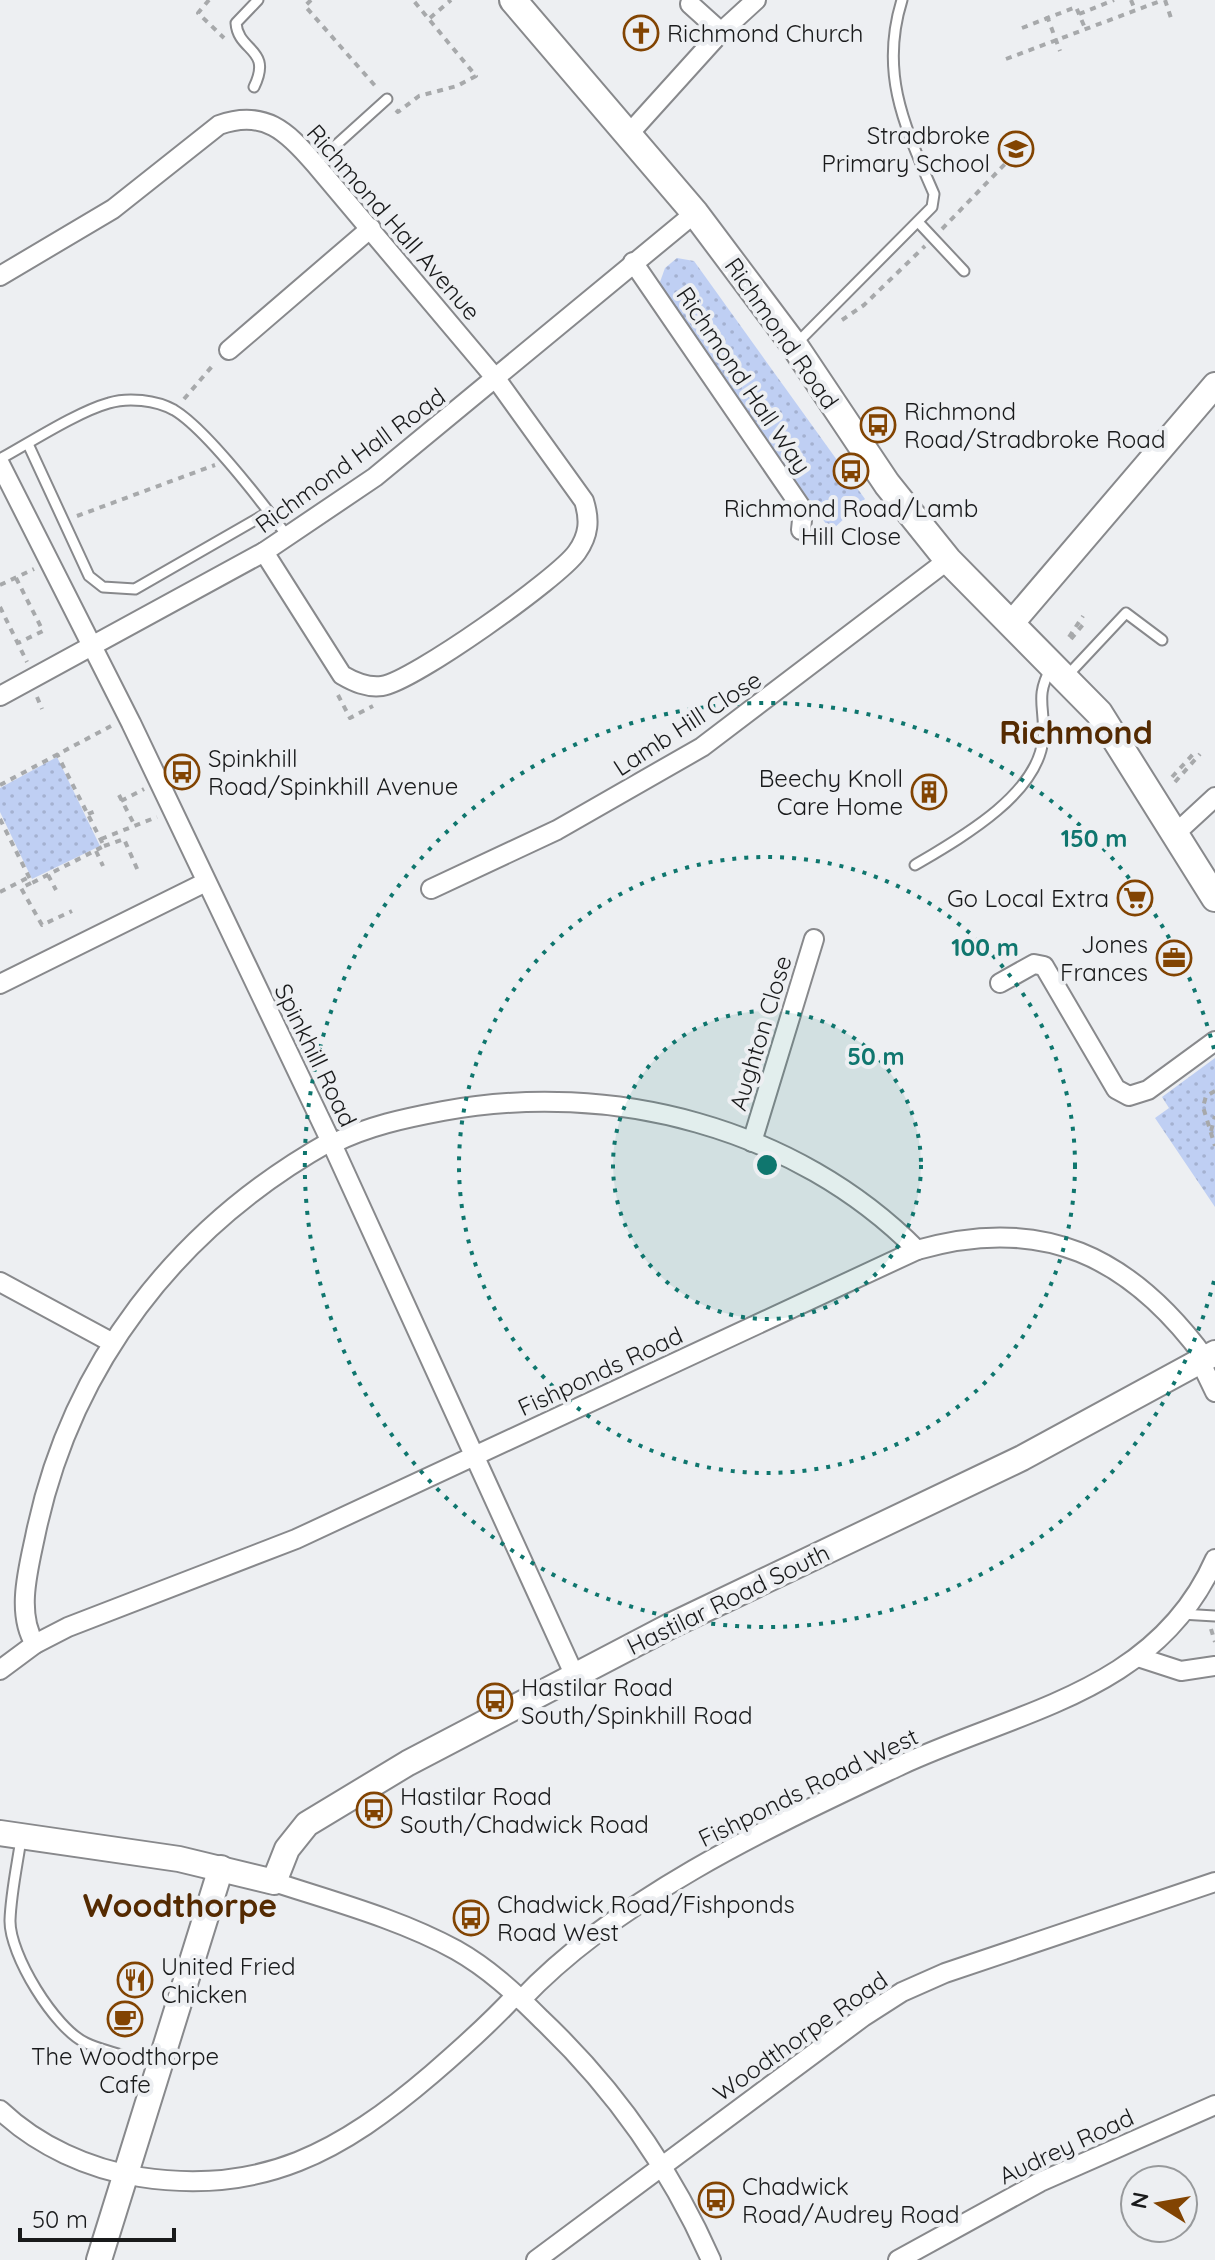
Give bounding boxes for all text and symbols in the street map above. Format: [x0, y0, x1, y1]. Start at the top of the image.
church icon: Richmond Church [622, 14, 660, 52]
place label: Richmond Church [667, 18, 863, 48]
street label: Richmond Hall Avenue [301, 118, 487, 326]
place label: Stradbroke Primary School [821, 120, 990, 178]
school or university icon: Stradbroke Primary School [997, 130, 1035, 168]
street label: Richmond Road [719, 251, 845, 415]
street label: Richmond Hall Way [670, 281, 818, 479]
street label: Richmond Hall Road [249, 381, 451, 539]
place label: Richmond Road/Stradbroke Road [904, 396, 1165, 454]
bus stop icon: Richmond Road/Stradbroke Road [859, 406, 897, 444]
bus stop icon: Richmond Road/Lamb Hill Close [832, 452, 870, 490]
place label: Richmond Road/Lamb Hill Close [724, 493, 978, 551]
street label: Lamb Hill Close [607, 664, 767, 782]
district label: Richmond [999, 712, 1153, 752]
place label: Spinkhill Road/Spinkhill Avenue [208, 743, 458, 801]
bus stop icon: Spinkhill Road/Spinkhill Avenue [163, 753, 201, 791]
place label: Beechy Knoll Care Home [759, 763, 903, 821]
building icon: Beechy Knoll Care Home [910, 773, 948, 811]
text: 150 m [1061, 823, 1127, 853]
supermarket icon: Go Local Extra [1116, 879, 1154, 917]
place label: Go Local Extra [947, 883, 1109, 913]
place label: Jones Frances [1060, 929, 1148, 987]
text: 100 m [951, 932, 1019, 962]
office icon: Jones Frances [1155, 939, 1193, 977]
street label: Aughton Close [722, 952, 798, 1114]
street label: Spinkhill Road [268, 978, 364, 1132]
text: 50 m [847, 1041, 905, 1071]
centre of rings [753, 1151, 781, 1179]
street label: Fishponds Road [513, 1320, 687, 1422]
street label: Hastilar Road South [622, 1537, 834, 1661]
place label: Hastilar Road South/Spinkhill Road [521, 1672, 753, 1730]
bus stop icon: Hastilar Road South/Spinkhill Road [476, 1682, 514, 1720]
street label: Fishponds Road West [693, 1721, 923, 1853]
place label: Hastilar Road South/Chadwick Road [400, 1781, 649, 1839]
bus stop icon: Hastilar Road South/Chadwick Road [355, 1791, 393, 1829]
district label: Woodthorpe [83, 1885, 277, 1925]
place label: Chadwick Road/Fishponds Road West [497, 1889, 795, 1947]
bus stop icon: Chadwick Road/Fishponds Road West [452, 1899, 490, 1937]
place label: United Fried Chicken [161, 1951, 296, 2009]
restaurant icon: United Fried Chicken [116, 1961, 154, 1999]
street label: Woodthorpe Road [707, 1965, 893, 2107]
cafe icon: The Woodthorpe Cafe [106, 2000, 144, 2038]
place label: The Woodthorpe Cafe [31, 2041, 219, 2099]
street label: Audrey Road [994, 2102, 1138, 2190]
north arrow [1119, 2164, 1199, 2244]
place label: Chadwick Road/Audrey Road [742, 2171, 959, 2229]
bus stop icon: Chadwick Road/Audrey Road [697, 2181, 735, 2219]
text: N [1124, 2190, 1155, 2211]
scale bar [20, 2192, 174, 2242]
text: 50 m [32, 2204, 88, 2234]

